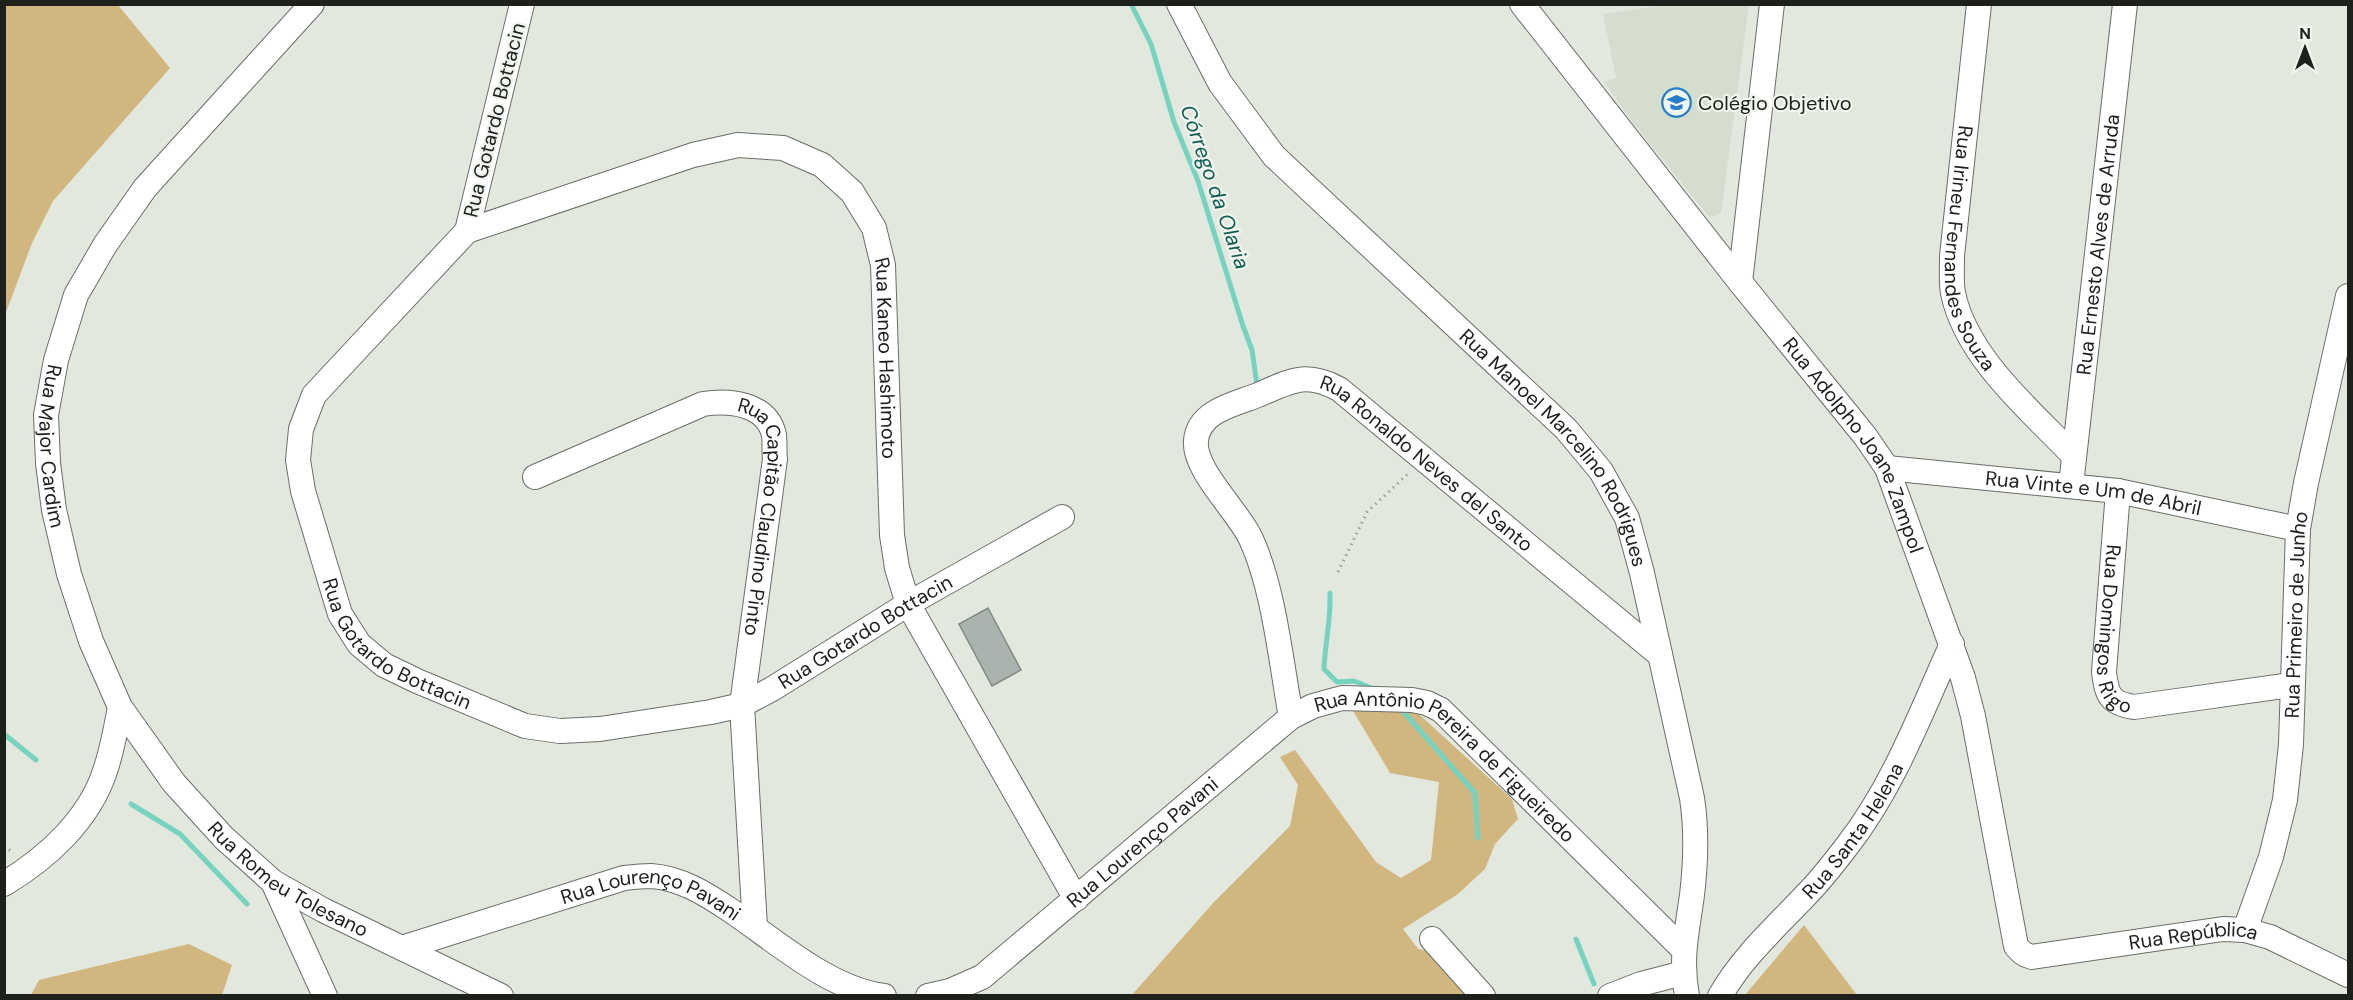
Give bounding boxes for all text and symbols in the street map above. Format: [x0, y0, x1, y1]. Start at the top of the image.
north arrow [2275, 18, 2335, 78]
street label: Rua Gotardo Bottacin [457, 20, 531, 220]
text: N [2299, 23, 2311, 44]
school or university icon: Colégio Objetivo [1661, 87, 1693, 119]
place label: Colégio Objetivo [1698, 90, 1852, 116]
water label: Córrego da Olaria [1174, 101, 1256, 273]
street label: Rua Ernesto Alves de Arruda [2070, 113, 2126, 376]
street label: Rua Irineu Fernandes Souza [1938, 124, 2002, 376]
street label: Rua Kaneo Hashimoto [869, 255, 902, 459]
street label: Rua Manoel Marcelino Rodrigues [1454, 323, 1653, 569]
street label: Rua Adolpho Joane Zampol [1777, 332, 1930, 557]
street label: Rua Major Cardim [32, 363, 71, 530]
street label: Rua Ronaldo Neves del Santo [1316, 369, 1539, 558]
street label: Rua Capitão Claudino Pinto [735, 391, 788, 638]
street label: Rua Vinte e Um de Abril [1984, 465, 2204, 521]
street label: Rua Primeiro de Junho [2279, 509, 2314, 719]
street label: Rua Domingos Rigo [2091, 543, 2134, 719]
street label: Rua Gotardo Bottacin [773, 569, 957, 695]
street label: Rua Gotardo Bottacin [317, 575, 475, 715]
street label: Rua Antônio Pereira de Figueiredo [1311, 685, 1581, 848]
street label: Rua Santa Helena [1796, 758, 1909, 904]
street label: Rua Lourenço Pavani [1061, 771, 1224, 913]
street label: Rua Romeu Tolesano [202, 816, 373, 943]
street label: Rua Lourenço Pavani [557, 863, 746, 926]
street label: Rua República [2127, 916, 2261, 956]

